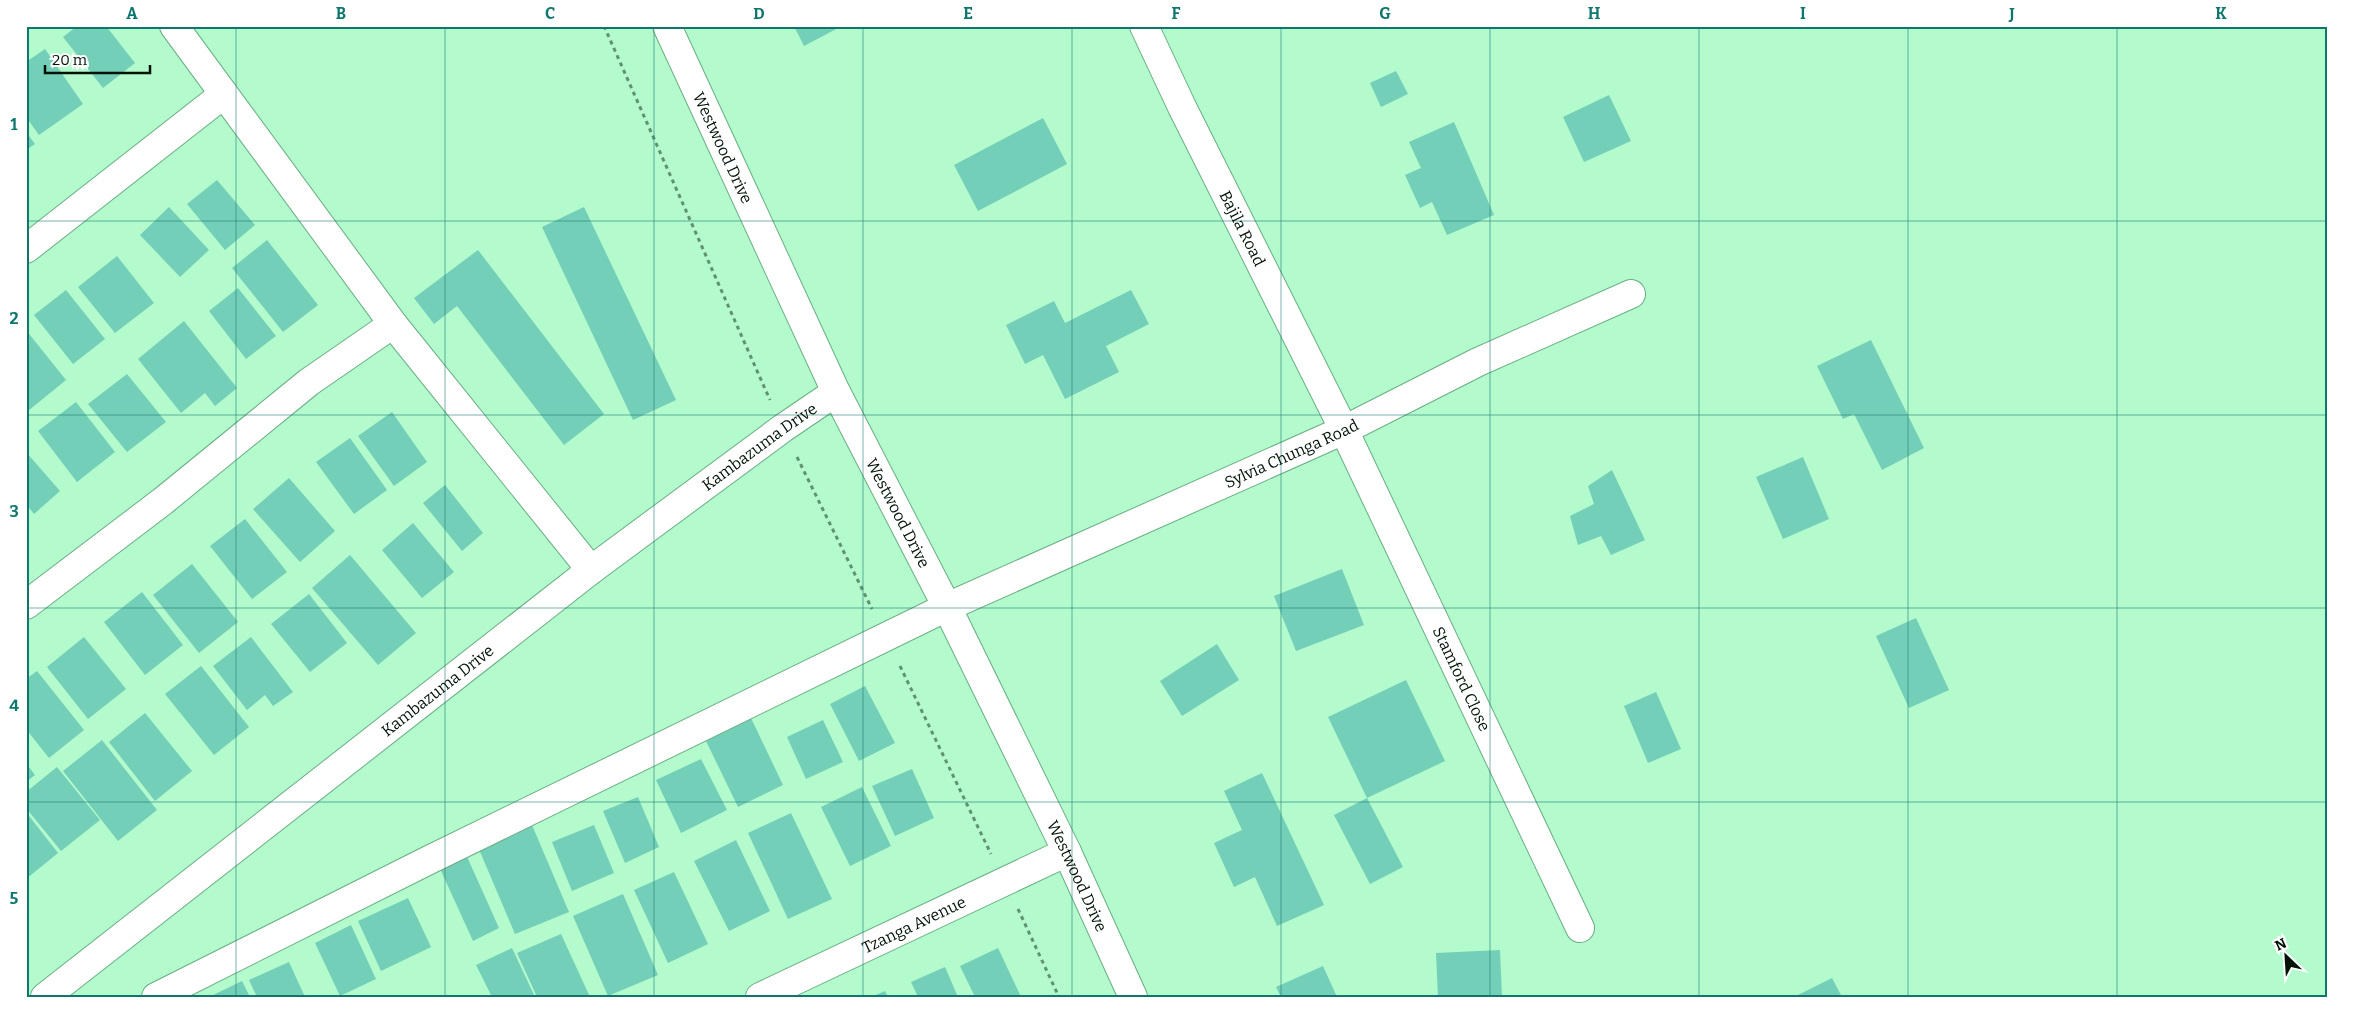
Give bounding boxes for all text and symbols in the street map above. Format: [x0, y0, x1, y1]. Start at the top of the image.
text: A [126, 4, 138, 23]
text: B [336, 4, 346, 23]
text: C [545, 4, 555, 23]
text: D [753, 4, 765, 23]
text: E [963, 4, 973, 23]
text: F [1172, 4, 1181, 23]
text: G [1379, 4, 1391, 23]
text: H [1588, 4, 1601, 23]
text: I [1800, 4, 1806, 23]
text: J [2008, 4, 2015, 23]
text: K [2215, 4, 2227, 23]
scale bar [45, 42, 150, 74]
text: 20 m [52, 51, 88, 69]
street label: Westwood Drive [689, 89, 757, 206]
text: 1 [11, 115, 18, 134]
street label: Bajila Road [1215, 188, 1269, 270]
text: 2 [9, 309, 19, 328]
street label: Kambazuma Drive [698, 399, 821, 495]
street label: Sylvia Chunga Road [1222, 415, 1362, 492]
street label: Westwood Drive [862, 455, 934, 571]
text: 3 [9, 502, 19, 521]
street label: Stamford Close [1429, 624, 1494, 734]
street label: Kambazuma Drive [378, 641, 497, 740]
text: 4 [9, 696, 19, 715]
street label: Westwood Drive [1043, 817, 1111, 935]
text: 5 [10, 889, 19, 908]
street label: Tzanga Avenue [859, 892, 969, 957]
north arrow [2260, 930, 2310, 980]
text: N [2272, 935, 2289, 955]

